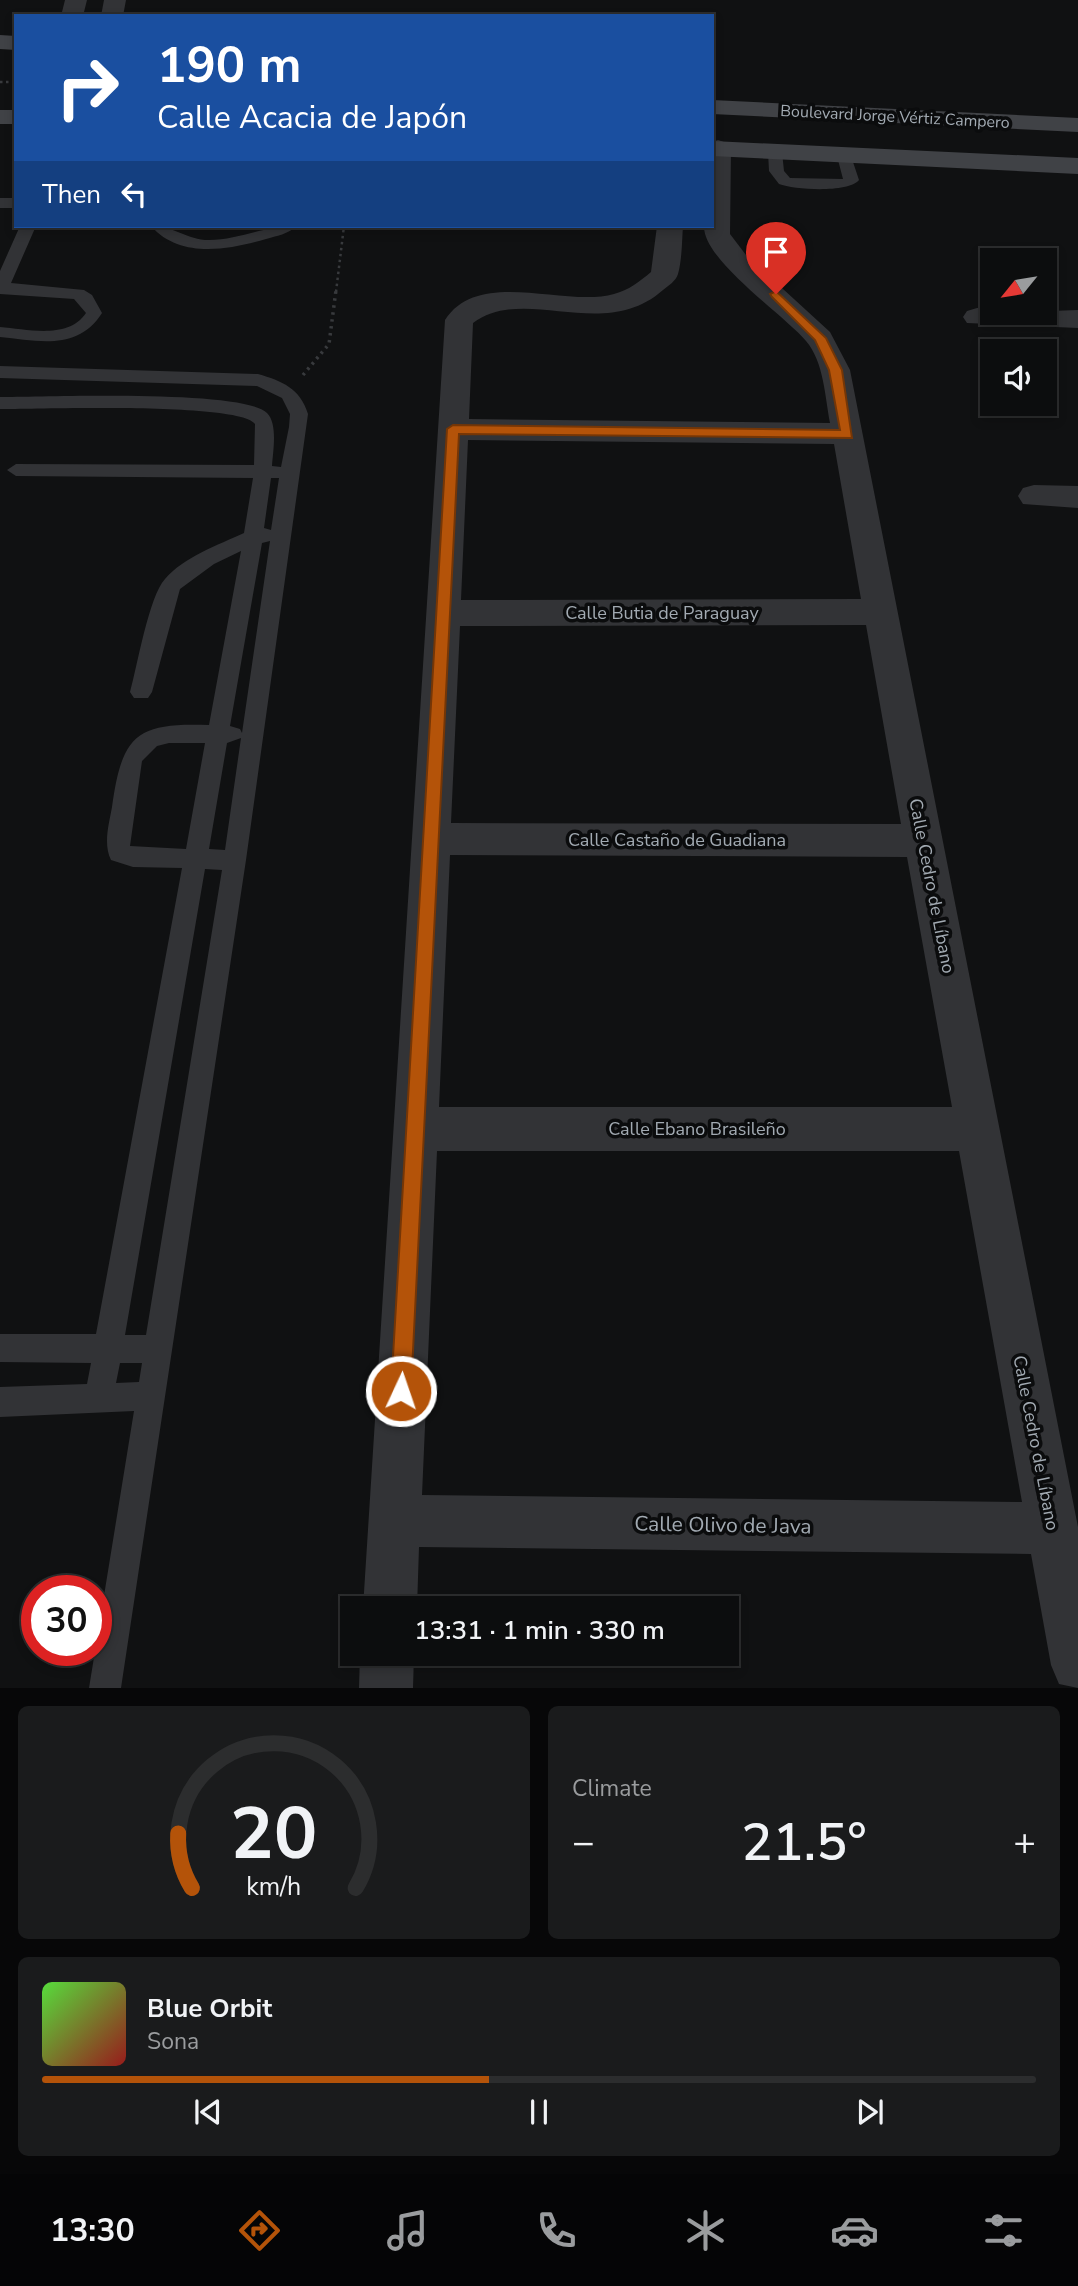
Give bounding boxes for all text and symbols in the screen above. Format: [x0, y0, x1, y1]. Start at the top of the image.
text: 190 m [157, 32, 301, 99]
icon: right [42, 42, 133, 133]
text: Calle Acacia de Japón [157, 96, 467, 139]
street label: Boulevard Jorge Vértiz Campero [780, 100, 1010, 134]
icon: left [115, 175, 153, 213]
text: Then [42, 177, 101, 212]
pin [746, 222, 806, 294]
icon: arrive [757, 233, 795, 271]
north arrow [980, 248, 1057, 326]
map controls [980, 248, 1057, 416]
button: sound [980, 339, 1057, 416]
street label: Calle Butia de Paraguay [565, 601, 759, 625]
street label: Calle Cedro de Líbano [903, 796, 961, 976]
street label: Calle Castaño de Guadiana [568, 828, 786, 852]
street label: Calle Ebano Brasileño [608, 1117, 786, 1141]
street label: Calle Cedro de Líbano [1007, 1353, 1065, 1533]
position arrow [364, 1354, 438, 1428]
street label: Calle Olivo de Java [634, 1509, 812, 1541]
speed limit sign: 30 [21, 1575, 112, 1666]
text: 13:31 · 1 min · 330 m [414, 1613, 665, 1648]
text: Climate [572, 1773, 652, 1804]
text: 20 [230, 1785, 318, 1885]
text: 21.5° [741, 1807, 867, 1878]
text: − [572, 1817, 595, 1868]
text: + [1013, 1817, 1036, 1868]
text: km/h [246, 1870, 302, 1904]
text: Blue Orbit [147, 1991, 272, 2026]
text: Sona [147, 2026, 199, 2057]
icon: previous [189, 2093, 227, 2131]
icon: pause [520, 2093, 558, 2131]
icon: next [851, 2093, 889, 2131]
icon: directions [235, 2206, 284, 2255]
icon: music [383, 2206, 432, 2255]
icon: phone [532, 2206, 581, 2255]
icon: climate [681, 2206, 730, 2255]
icon: car [830, 2206, 879, 2255]
icon: filters [979, 2206, 1028, 2255]
text: 13:30 [50, 2209, 135, 2252]

